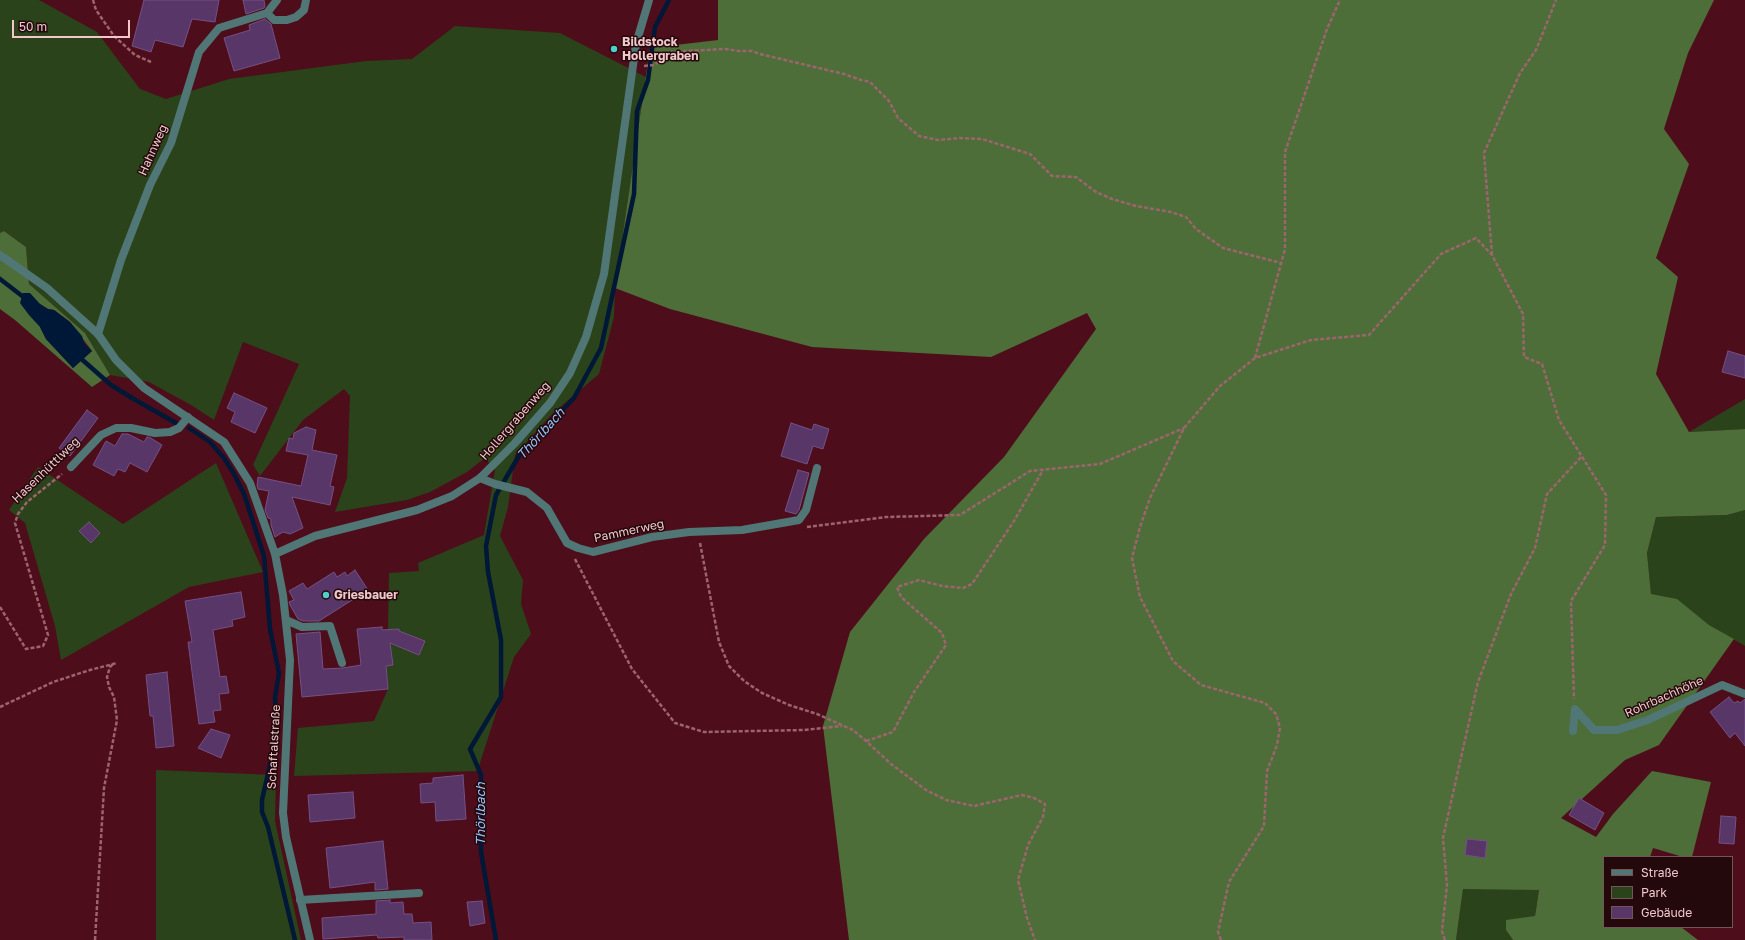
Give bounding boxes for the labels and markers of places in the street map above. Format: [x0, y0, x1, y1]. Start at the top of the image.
place label: Bildstock Hollergraben [622, 35, 698, 63]
marker: Bildstock Hollergraben [609, 44, 619, 54]
place label: Griesbauer [334, 588, 398, 602]
marker: Griesbauer [321, 590, 331, 600]

